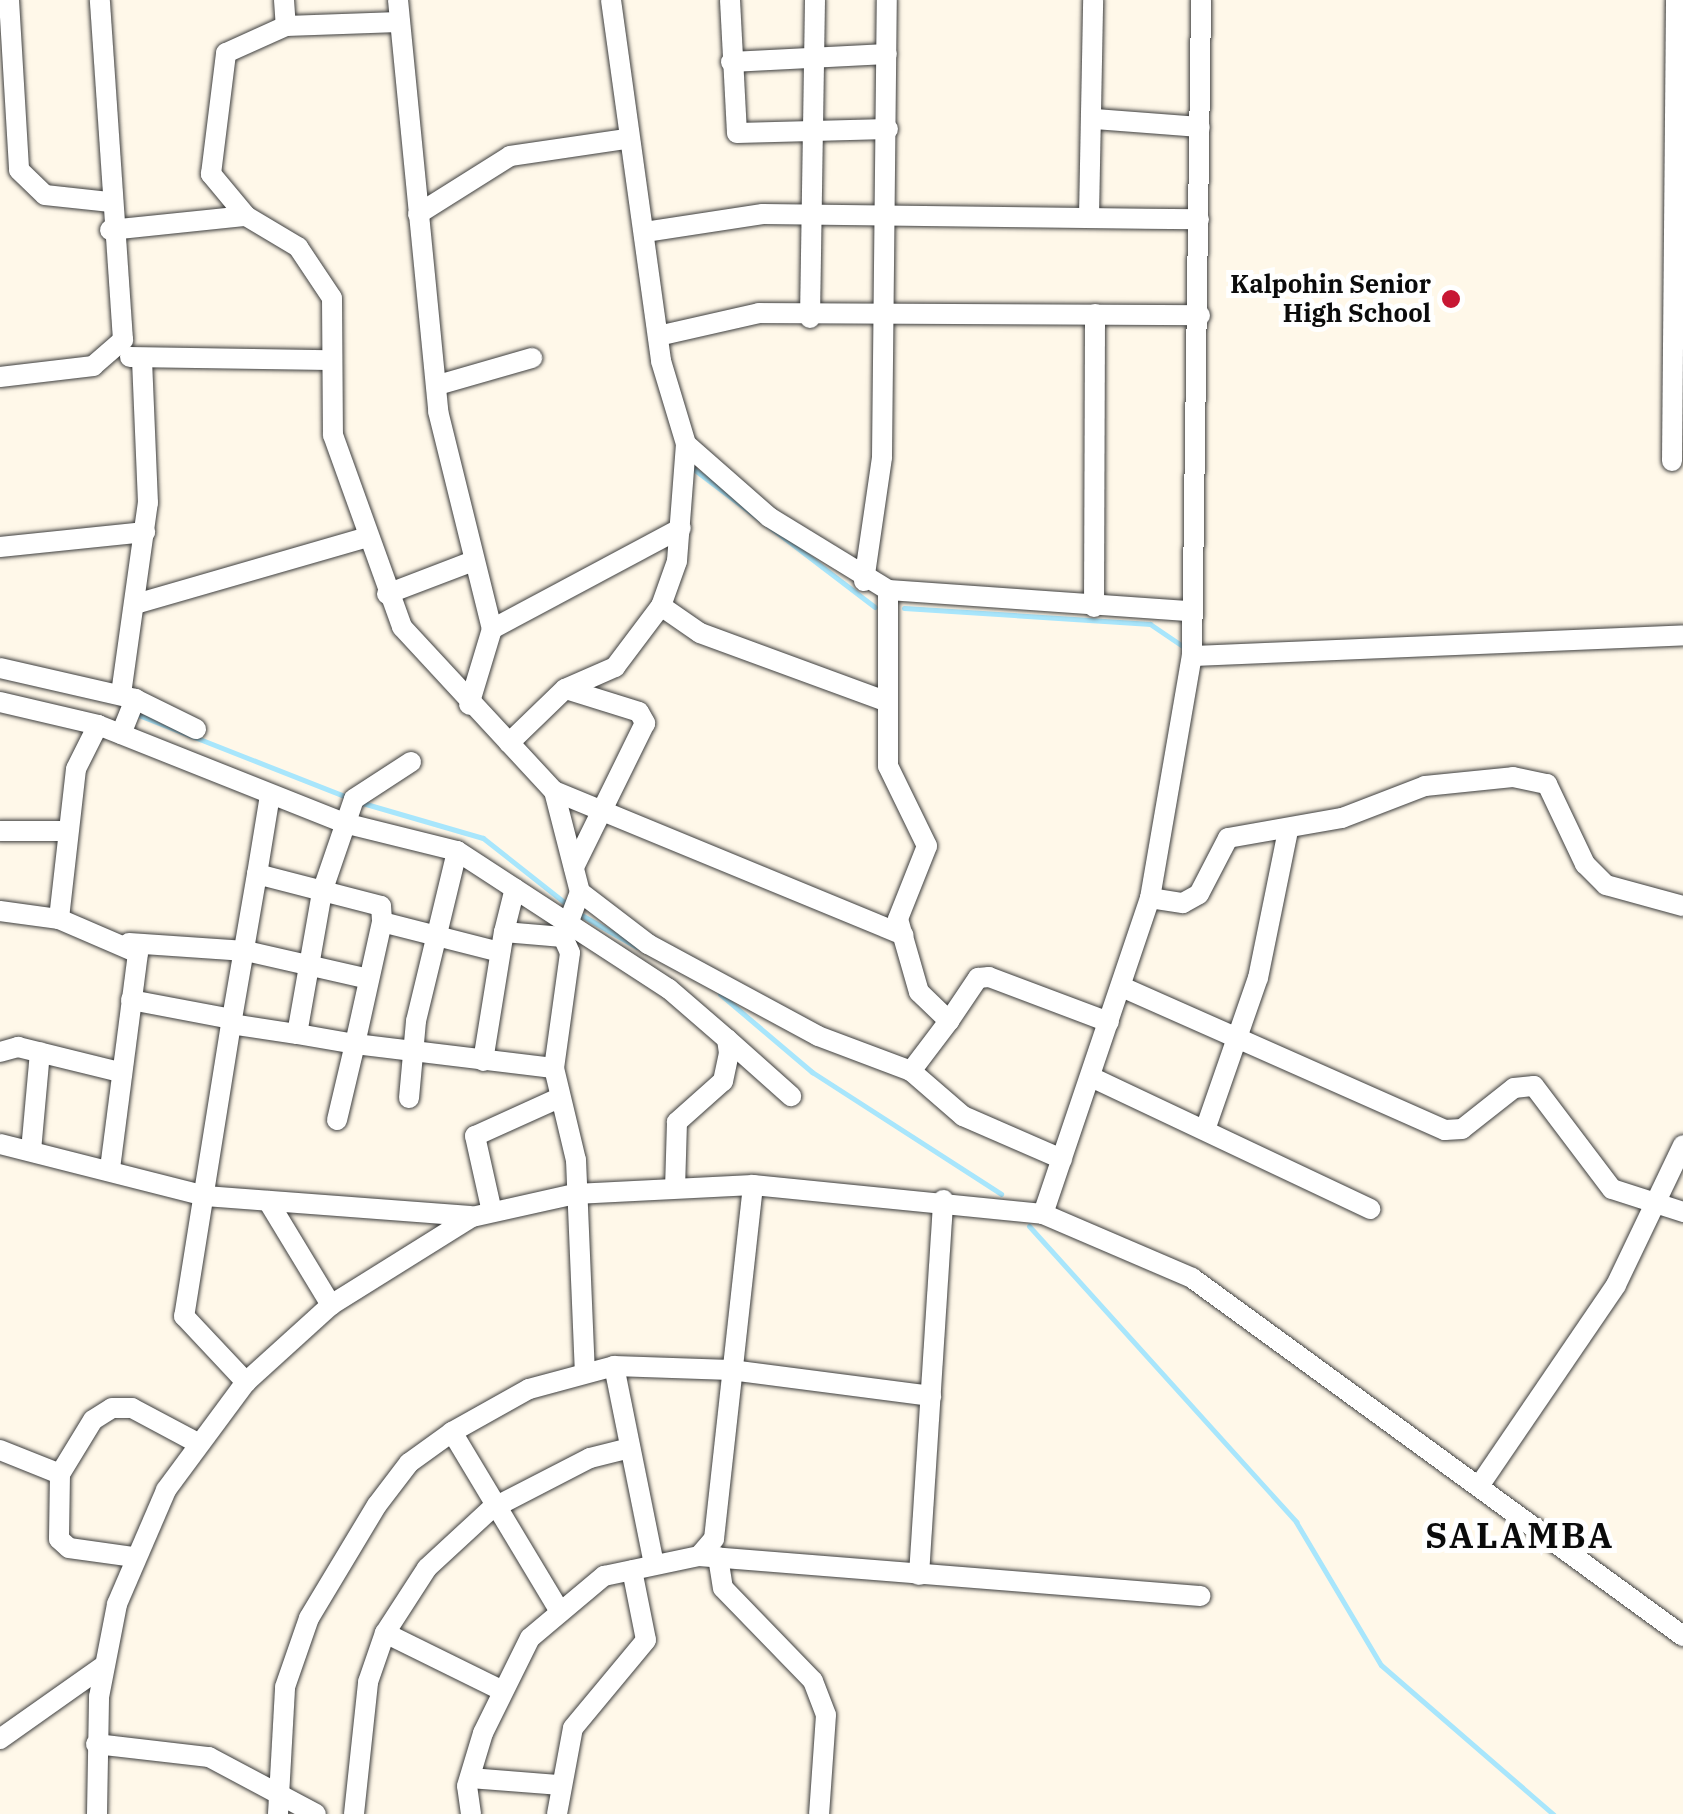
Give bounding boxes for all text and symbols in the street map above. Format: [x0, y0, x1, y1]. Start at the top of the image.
place label: Kalpohin Senior High School [1230, 270, 1431, 329]
marker: Kalpohin Senior High School [1440, 288, 1462, 310]
district label: SALAMBA [1425, 1514, 1615, 1556]

